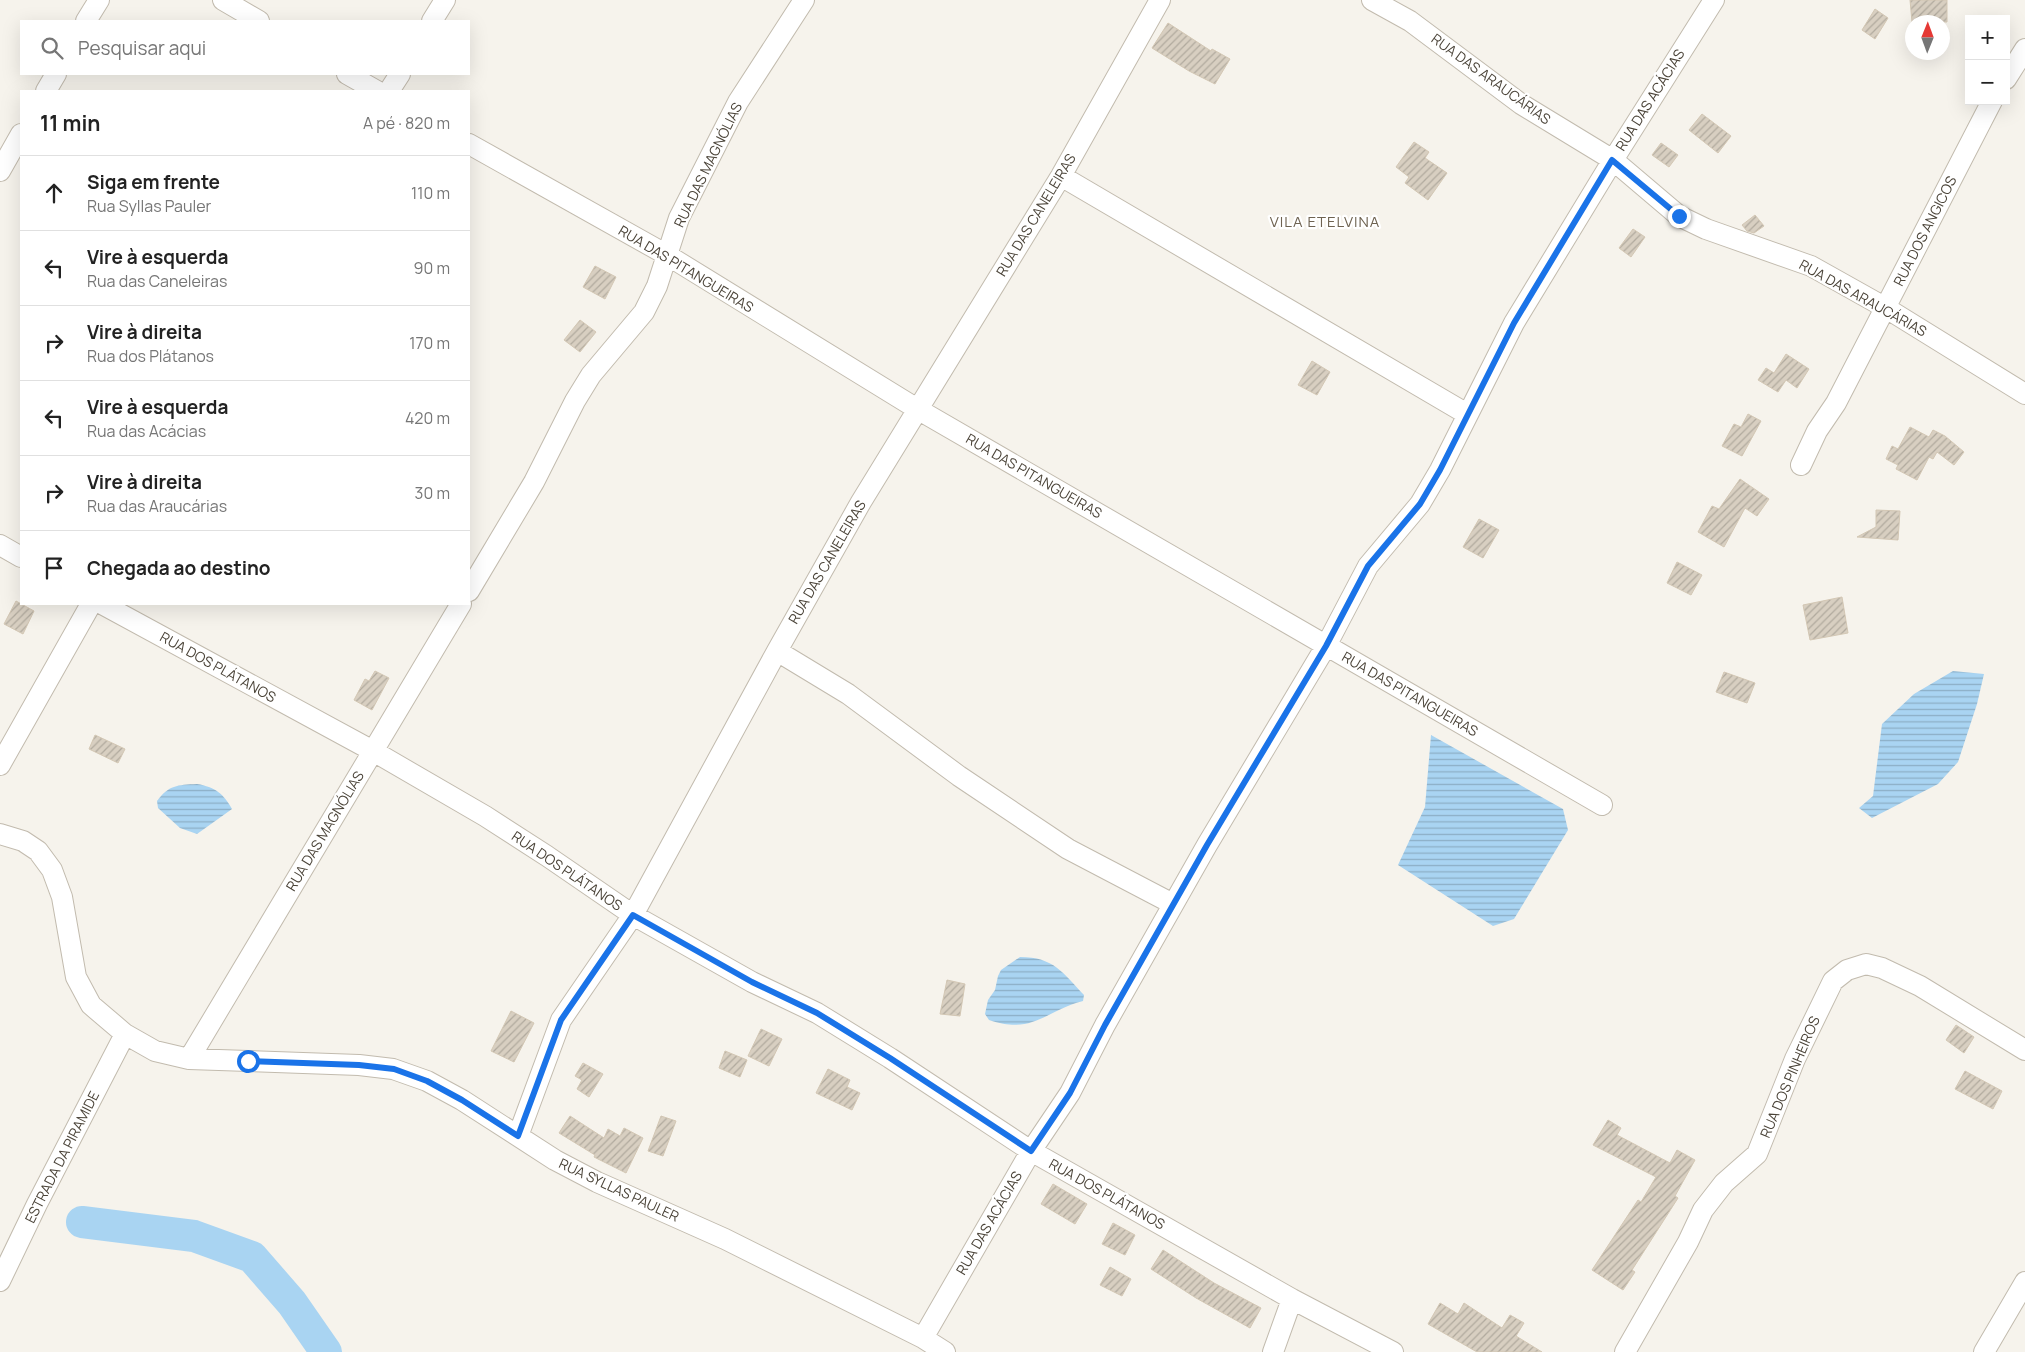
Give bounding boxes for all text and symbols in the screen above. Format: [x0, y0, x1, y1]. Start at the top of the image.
north arrow [1905, 15, 1950, 60]
map controls [1965, 15, 2010, 105]
button: + [1965, 15, 2010, 60]
search box [20, 20, 470, 75]
street label: RUA DAS ARAUCÁRIAS [1428, 29, 1555, 129]
icon: search [38, 34, 66, 62]
text: Pesquisar aqui [78, 35, 206, 61]
street label: RUA DAS ACÁCIAS [1611, 45, 1689, 154]
button: − [1965, 60, 2010, 105]
street label: RUA DAS MAGNÓLIAS [669, 99, 746, 230]
text: 11 min [40, 109, 101, 137]
text: A pé · 820 m [363, 112, 450, 134]
street label: RUA DAS CANELEIRAS [991, 150, 1080, 279]
text: Siga em frente [87, 169, 220, 195]
street label: RUA DOS ANGICOS [1889, 172, 1961, 289]
icon: ahead [40, 179, 68, 207]
text: 110 m [411, 182, 450, 204]
text: Rua Syllas Pauler [87, 195, 211, 217]
route end [1668, 205, 1691, 228]
district label: VILA ETELVINA [1270, 211, 1380, 232]
street label: RUA DAS PITANGUEIRAS [615, 221, 758, 317]
text: Vire à esquerda [87, 244, 228, 270]
icon: left [40, 254, 68, 282]
street label: RUA DAS ARAUCÁRIAS [1796, 255, 1931, 341]
text: 90 m [414, 257, 450, 279]
text: Rua das Caneleiras [87, 270, 227, 292]
text: Vire à direita [87, 319, 202, 345]
icon: right [40, 329, 68, 357]
text: 170 m [409, 332, 450, 354]
text: Rua dos Plátanos [87, 345, 214, 367]
text: Vire à esquerda [87, 394, 228, 420]
icon: left [40, 404, 68, 432]
text: 420 m [405, 407, 450, 429]
text: Rua das Acácias [87, 420, 206, 442]
street label: RUA DAS PITANGUEIRAS [963, 429, 1106, 523]
text: Vire à direita [87, 469, 202, 495]
icon: right [40, 479, 68, 507]
text: 30 m [415, 482, 450, 504]
text: Rua das Araucárias [87, 495, 227, 517]
street label: RUA DAS CANELEIRAS [783, 496, 870, 627]
icon: arrive [40, 554, 68, 582]
text: Chegada ao destino [87, 555, 270, 581]
street label: RUA DOS PLÁTANOS [157, 627, 280, 707]
street label: RUA DAS PITANGUEIRAS [1339, 647, 1482, 741]
street label: RUA DAS MAGNÓLIAS [281, 767, 368, 894]
street label: RUA DOS PLÁTANOS [508, 826, 627, 915]
street label: RUA DOS PINHEIROS [1755, 1013, 1824, 1141]
route start [237, 1050, 260, 1073]
street label: ESTRADA DA PIRAMIDE [20, 1088, 103, 1226]
street label: RUA SYLLAS PAULER [556, 1153, 682, 1226]
street label: RUA DOS PLÁTANOS [1046, 1154, 1169, 1234]
street label: RUA DAS ACÁCIAS [951, 1167, 1026, 1278]

